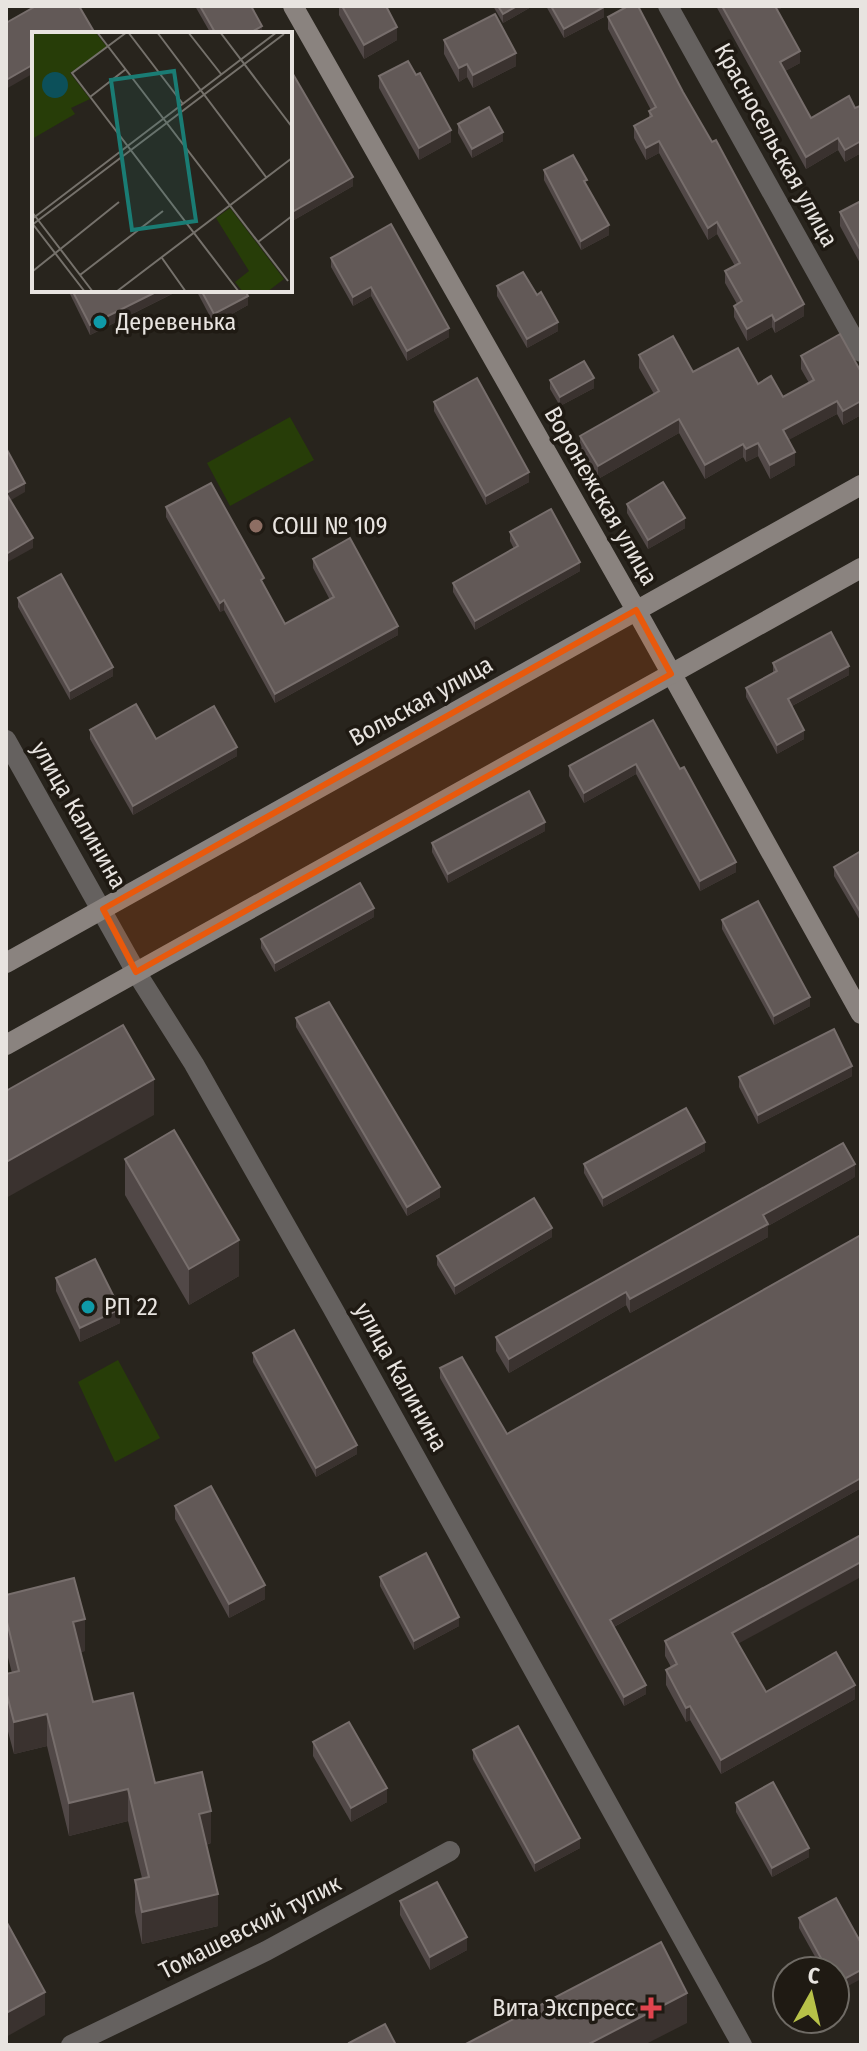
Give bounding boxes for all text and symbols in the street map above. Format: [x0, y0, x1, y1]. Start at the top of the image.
inset map [32, 32, 292, 292]
street label: Красносельская улица [708, 38, 844, 252]
place label: Деревенька [115, 308, 236, 336]
marker: Деревенька [91, 313, 109, 331]
street label: Воронежская улица [539, 402, 663, 590]
place label: СОШ № 109 [272, 512, 387, 540]
marker: СОШ № 109 [247, 517, 265, 535]
street label: Вольская улица [344, 650, 498, 752]
street label: улица Калинина [25, 736, 133, 894]
place label: РП 22 [104, 1293, 158, 1321]
marker: РП 22 [79, 1298, 97, 1316]
street label: улица Калинина [349, 1298, 453, 1456]
street label: Томашевский тупик [155, 1869, 346, 1985]
north arrow [771, 1955, 851, 2035]
text: С [806, 1962, 822, 1990]
place label: Вита Экспресс [492, 1994, 635, 2022]
marker: Вита Экспресс [642, 1999, 660, 2017]

